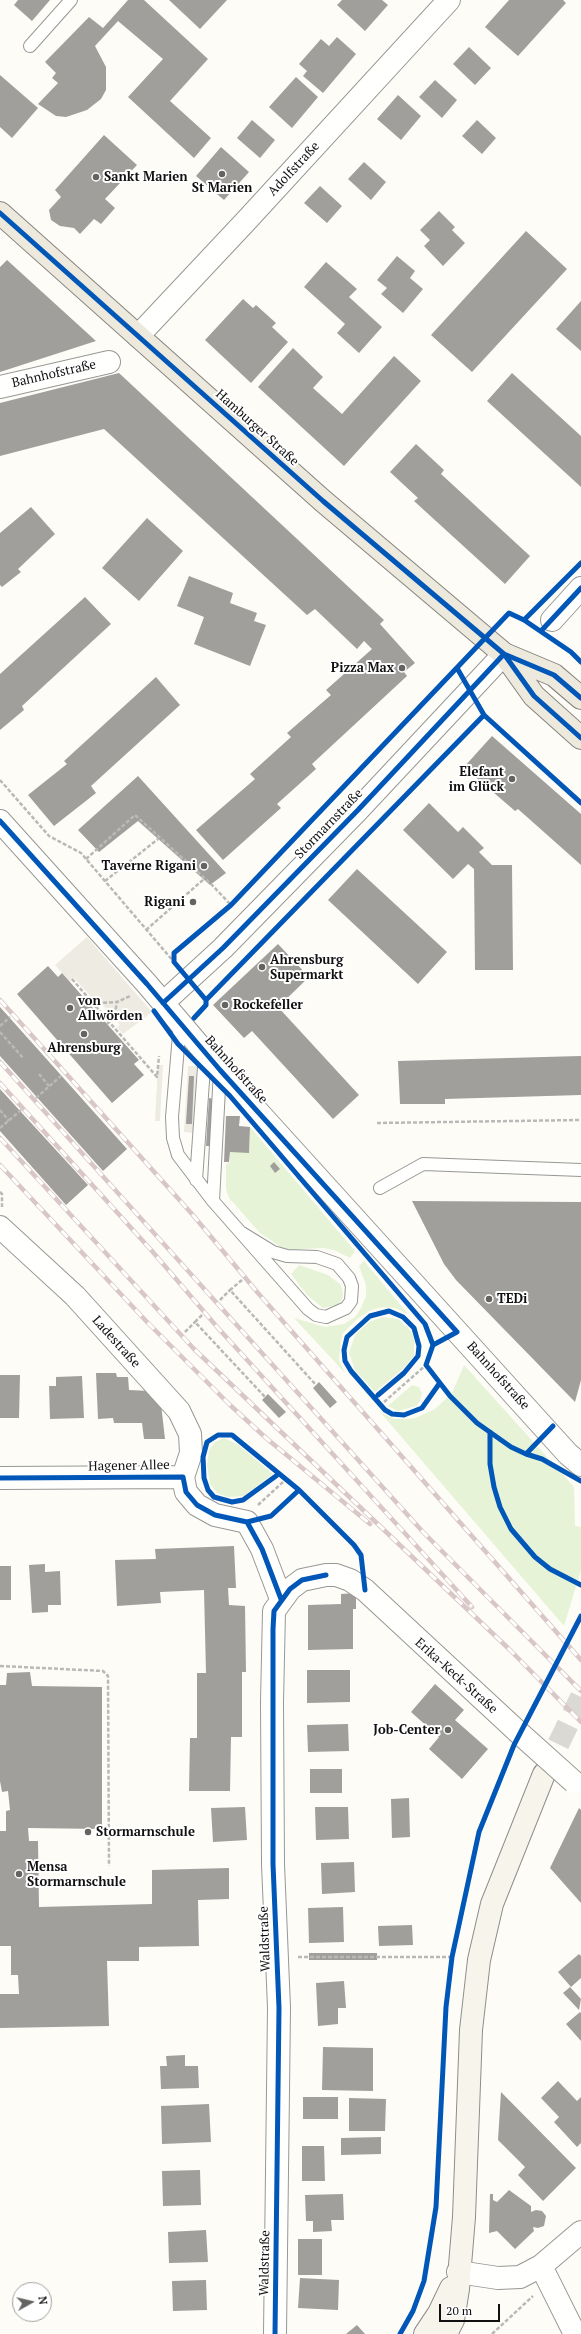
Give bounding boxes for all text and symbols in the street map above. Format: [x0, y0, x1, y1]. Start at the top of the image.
street label: Adolfstraße [265, 139, 323, 199]
place label: Sankt Marien [104, 169, 188, 185]
marker: St Marien [217, 169, 227, 179]
marker: Sankt Marien [91, 172, 101, 182]
place label: St Marien [192, 180, 252, 196]
street label: Bahnhofstraße [10, 357, 98, 391]
street label: Hamburger Straße [212, 387, 302, 469]
place label: Pizza Max [331, 660, 394, 676]
marker: Pizza Max [397, 663, 407, 673]
place label: Elefant im Glück [449, 764, 504, 795]
marker: Elefant im Glück [507, 774, 517, 784]
street label: Stormarnstraße [292, 786, 366, 862]
place label: Taverne Rigani [102, 858, 196, 874]
marker: Taverne Rigani [199, 861, 209, 871]
place label: Rigani [144, 894, 185, 910]
marker: Rigani [188, 897, 198, 907]
place label: Ahrensburg Supermarkt [270, 952, 343, 983]
marker: Ahrensburg Supermarkt [257, 962, 267, 972]
place label: von Allwörden [78, 993, 143, 1024]
place label: Rockefeller [233, 997, 303, 1013]
marker: Rockefeller [220, 1000, 230, 1010]
marker: von Allwörden [65, 1003, 75, 1013]
marker: Ahrensburg [79, 1029, 89, 1039]
street label: Bahnhofstraße [201, 1033, 271, 1107]
place label: Ahrensburg [47, 1040, 121, 1056]
place label: TEDi [497, 1291, 527, 1307]
marker: TEDi [484, 1294, 494, 1304]
street label: Ladestraße [89, 1313, 143, 1371]
street label: Bahnhofstraße [463, 1339, 533, 1413]
street label: Hagener Allee [88, 1457, 170, 1475]
street label: Erika-Keck-Straße [412, 1635, 500, 1717]
place label: Job-Center [373, 1722, 440, 1738]
marker: Job-Center [443, 1725, 453, 1735]
place label: Stormarnschule [96, 1824, 195, 1840]
marker: Stormarnschule [83, 1827, 93, 1837]
place label: Mensa Stormarnschule [27, 1859, 126, 1890]
marker: Mensa Stormarnschule [14, 1869, 24, 1879]
street label: Waldstraße [256, 1906, 274, 1972]
street label: Waldstraße [257, 2230, 273, 2296]
north arrow [12, 2282, 52, 2322]
text: N [35, 2295, 50, 2306]
scale bar [441, 2296, 502, 2322]
text: 20 m [446, 2303, 472, 2318]

